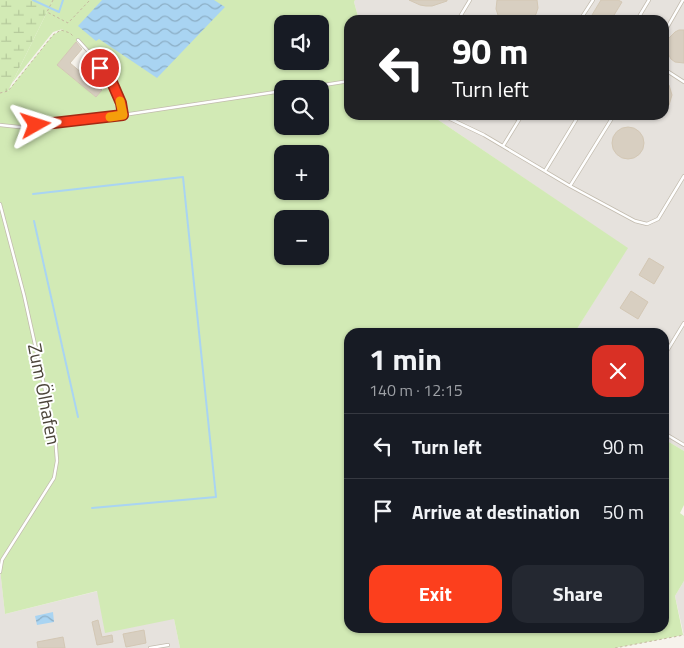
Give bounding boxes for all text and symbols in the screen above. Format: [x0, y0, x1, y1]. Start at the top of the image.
map controls [274, 15, 329, 265]
button: sound [274, 15, 329, 70]
text: 90 m [452, 24, 528, 78]
icon: left [369, 35, 434, 100]
pin [79, 47, 121, 89]
icon: arrive [86, 54, 114, 82]
text: Turn left [452, 72, 529, 106]
button: search [274, 80, 329, 135]
position arrow [9, 98, 61, 150]
button: + [274, 145, 329, 200]
button: − [274, 210, 329, 265]
text: 1 min [369, 336, 442, 382]
street label: Zum Ölhafen [21, 341, 69, 447]
button: close [592, 345, 644, 397]
text: 140 m · 12:15 [369, 378, 463, 402]
icon: left [369, 432, 397, 460]
text: Turn left [412, 432, 482, 461]
text: 90 m [603, 432, 644, 461]
icon: arrive [369, 497, 397, 525]
text: Arrive at destination [412, 497, 580, 526]
text: 50 m [603, 497, 644, 526]
button: Exit [369, 565, 502, 623]
button: Share [512, 565, 644, 623]

